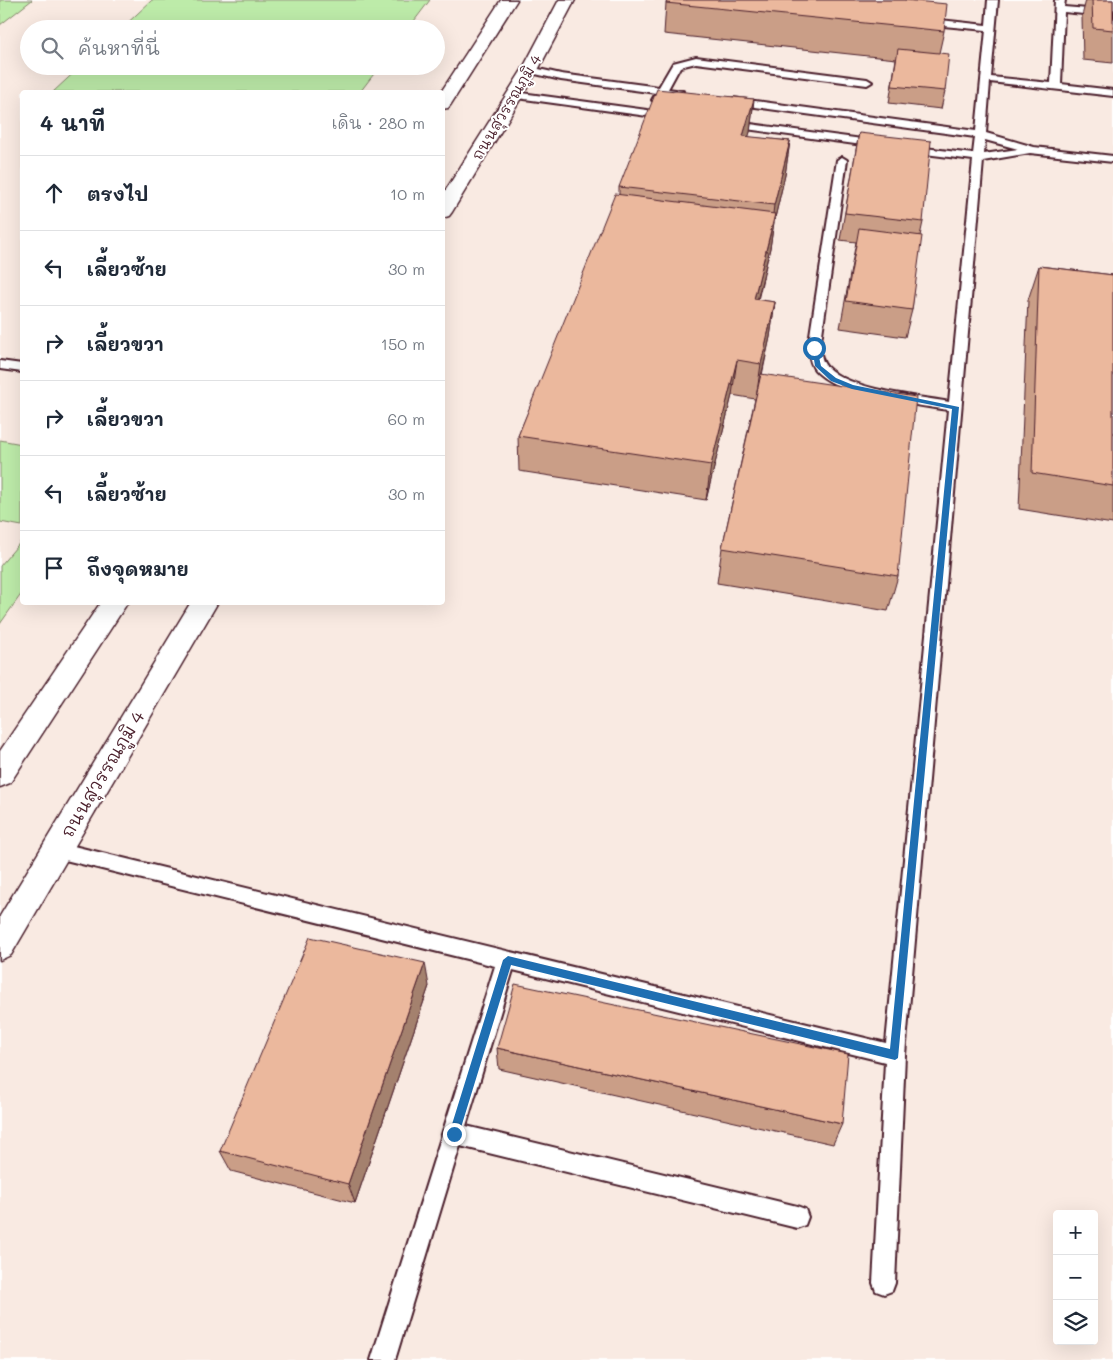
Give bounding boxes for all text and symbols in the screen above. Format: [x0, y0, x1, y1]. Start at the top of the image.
search box [20, 20, 445, 75]
icon: search [38, 34, 66, 62]
text: ค้นหาที่นี่ [78, 35, 160, 60]
street label: ถนนสุวรรณภูมิ 4 [467, 50, 547, 165]
text: 4 นาที [40, 109, 105, 136]
text: เดิน · 280 m [332, 112, 425, 133]
icon: ahead [40, 179, 68, 207]
text: ตรงไป [87, 181, 148, 206]
text: 10 m [390, 183, 425, 204]
icon: left [40, 254, 68, 282]
text: เลี้ยวซ้าย [87, 256, 167, 281]
text: 30 m [388, 258, 425, 279]
icon: right [40, 329, 68, 357]
text: เลี้ยวขวา [87, 331, 164, 356]
text: 150 m [381, 333, 425, 354]
route start [803, 337, 826, 360]
icon: right [40, 404, 68, 432]
text: เลี้ยวขวา [87, 406, 164, 431]
text: 60 m [388, 408, 425, 429]
icon: left [40, 479, 68, 507]
text: เลี้ยวซ้าย [87, 481, 167, 506]
text: 30 m [388, 483, 425, 504]
icon: arrive [40, 554, 68, 582]
text: ถึงจุดหมาย [87, 556, 189, 581]
street label: ถนนสุวรรณภูมิ 4 [55, 706, 151, 843]
route end [443, 1123, 466, 1146]
map controls [1053, 1210, 1098, 1345]
button: + [1053, 1210, 1098, 1255]
button: − [1053, 1255, 1098, 1300]
button: layers [1053, 1300, 1098, 1345]

